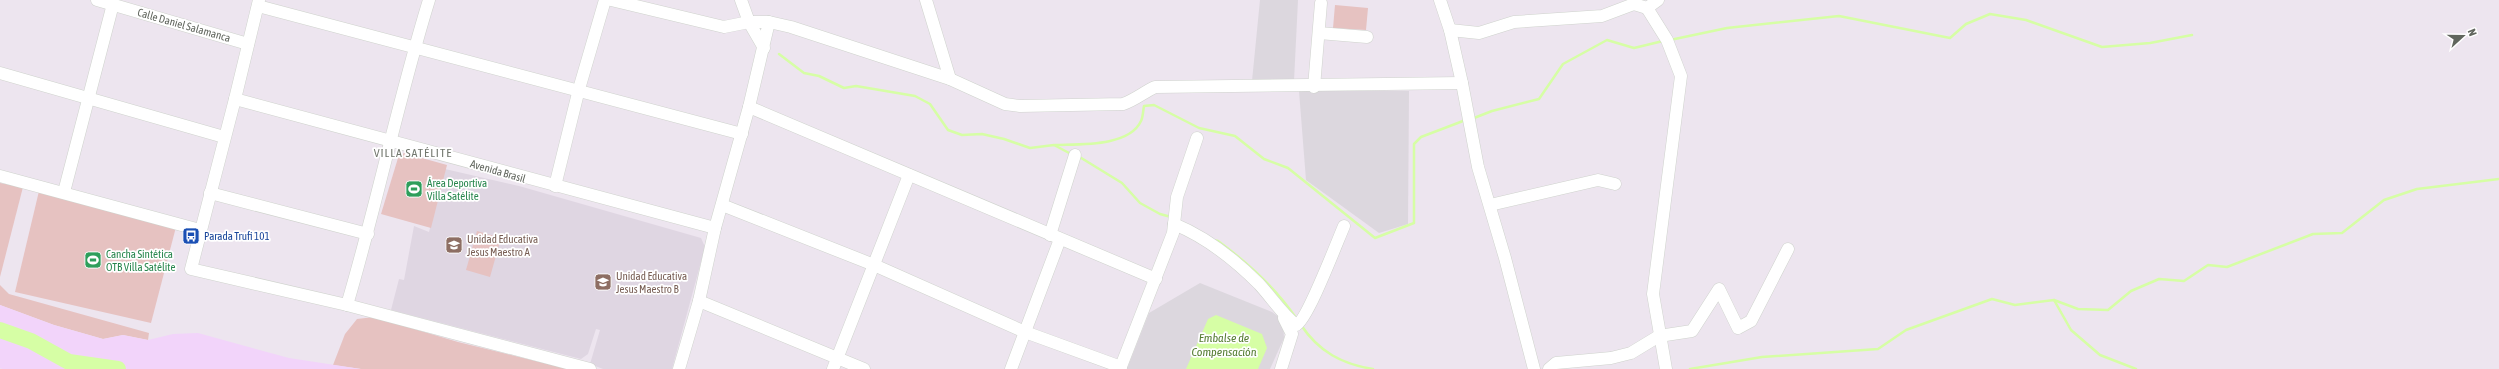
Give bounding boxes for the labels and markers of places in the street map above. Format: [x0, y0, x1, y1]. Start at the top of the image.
place label: Área Deportiva Villa Satélite [427, 177, 487, 202]
sports icon: Área Deportiva Villa Satélite [404, 179, 424, 199]
bus stop icon: Parada Trufi 101 [181, 226, 201, 246]
place label: Parada Trufi 101 [204, 230, 270, 242]
place label: Unidad Educativa Jesus Maestro A [467, 233, 538, 258]
school or university icon: Unidad Educativa Jesus Maestro A [444, 235, 464, 255]
place label: Cancha Sintética OTB Villa Satélite [106, 248, 175, 273]
sports icon: Cancha Sintética OTB Villa Satélite [83, 250, 103, 270]
place label: Unidad Educativa Jesus Maestro B [616, 270, 687, 295]
school or university icon: Unidad Educativa Jesus Maestro B [593, 272, 613, 292]

